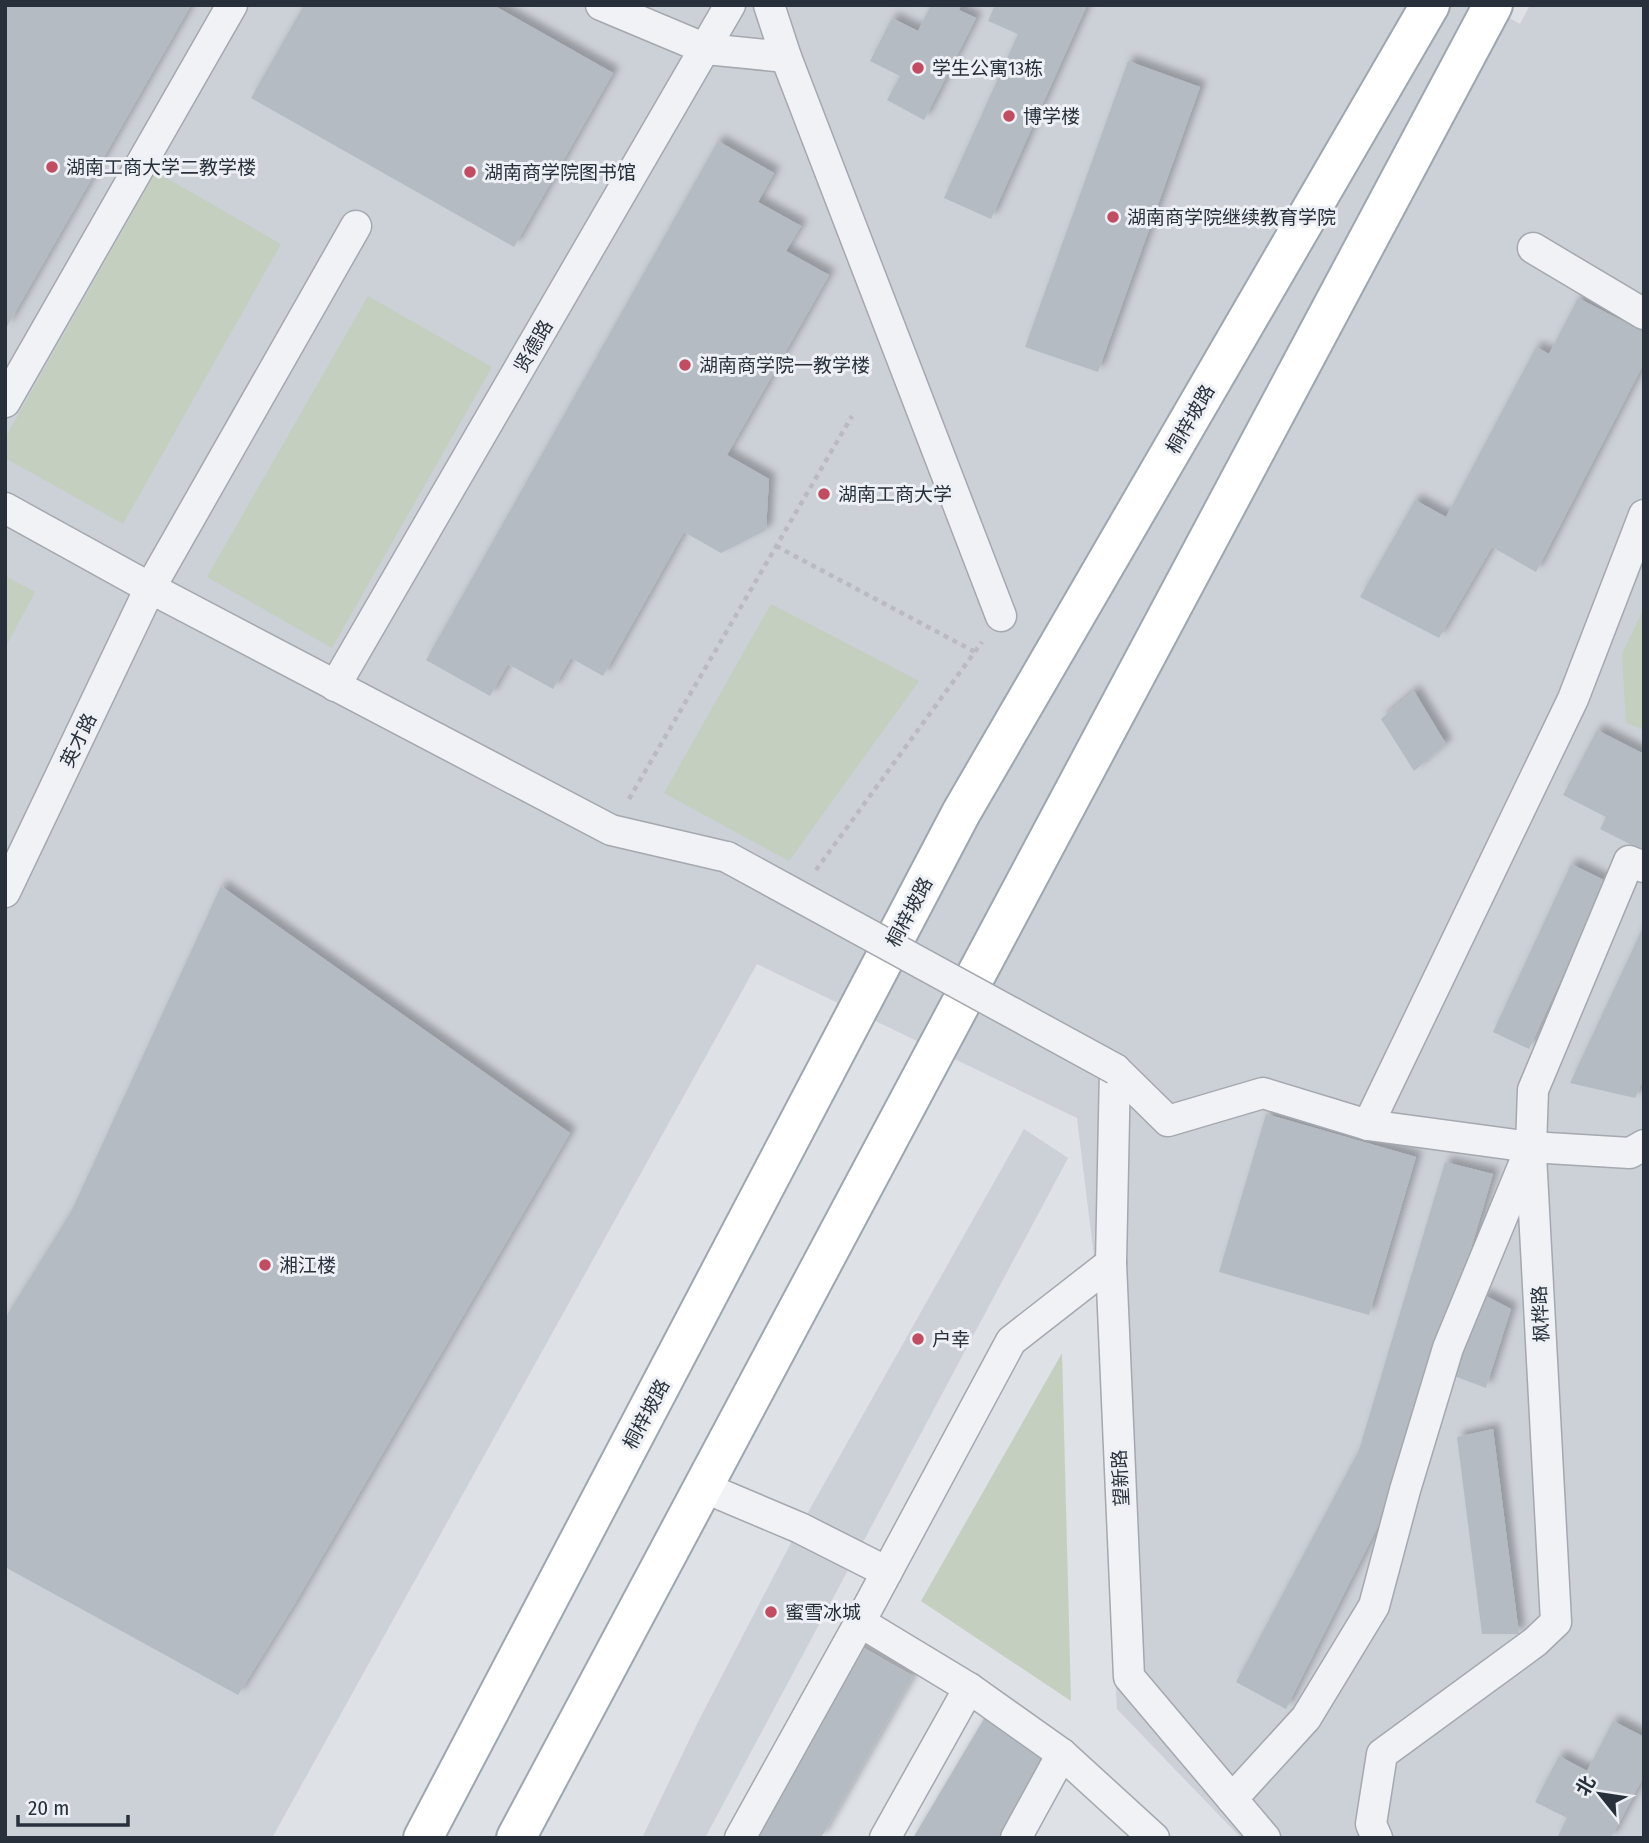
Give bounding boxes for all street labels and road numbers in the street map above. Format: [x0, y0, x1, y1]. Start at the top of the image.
street label: 贤德路 [509, 316, 558, 377]
street label: 桐梓坡路 [1161, 381, 1219, 458]
street label: 英才路 [56, 710, 101, 771]
street label: 桐梓坡路 [881, 873, 937, 951]
street label: 枫桦路 [1528, 1285, 1553, 1343]
street label: 桐梓坡路 [618, 1375, 674, 1453]
street label: 望新路 [1108, 1449, 1133, 1507]

